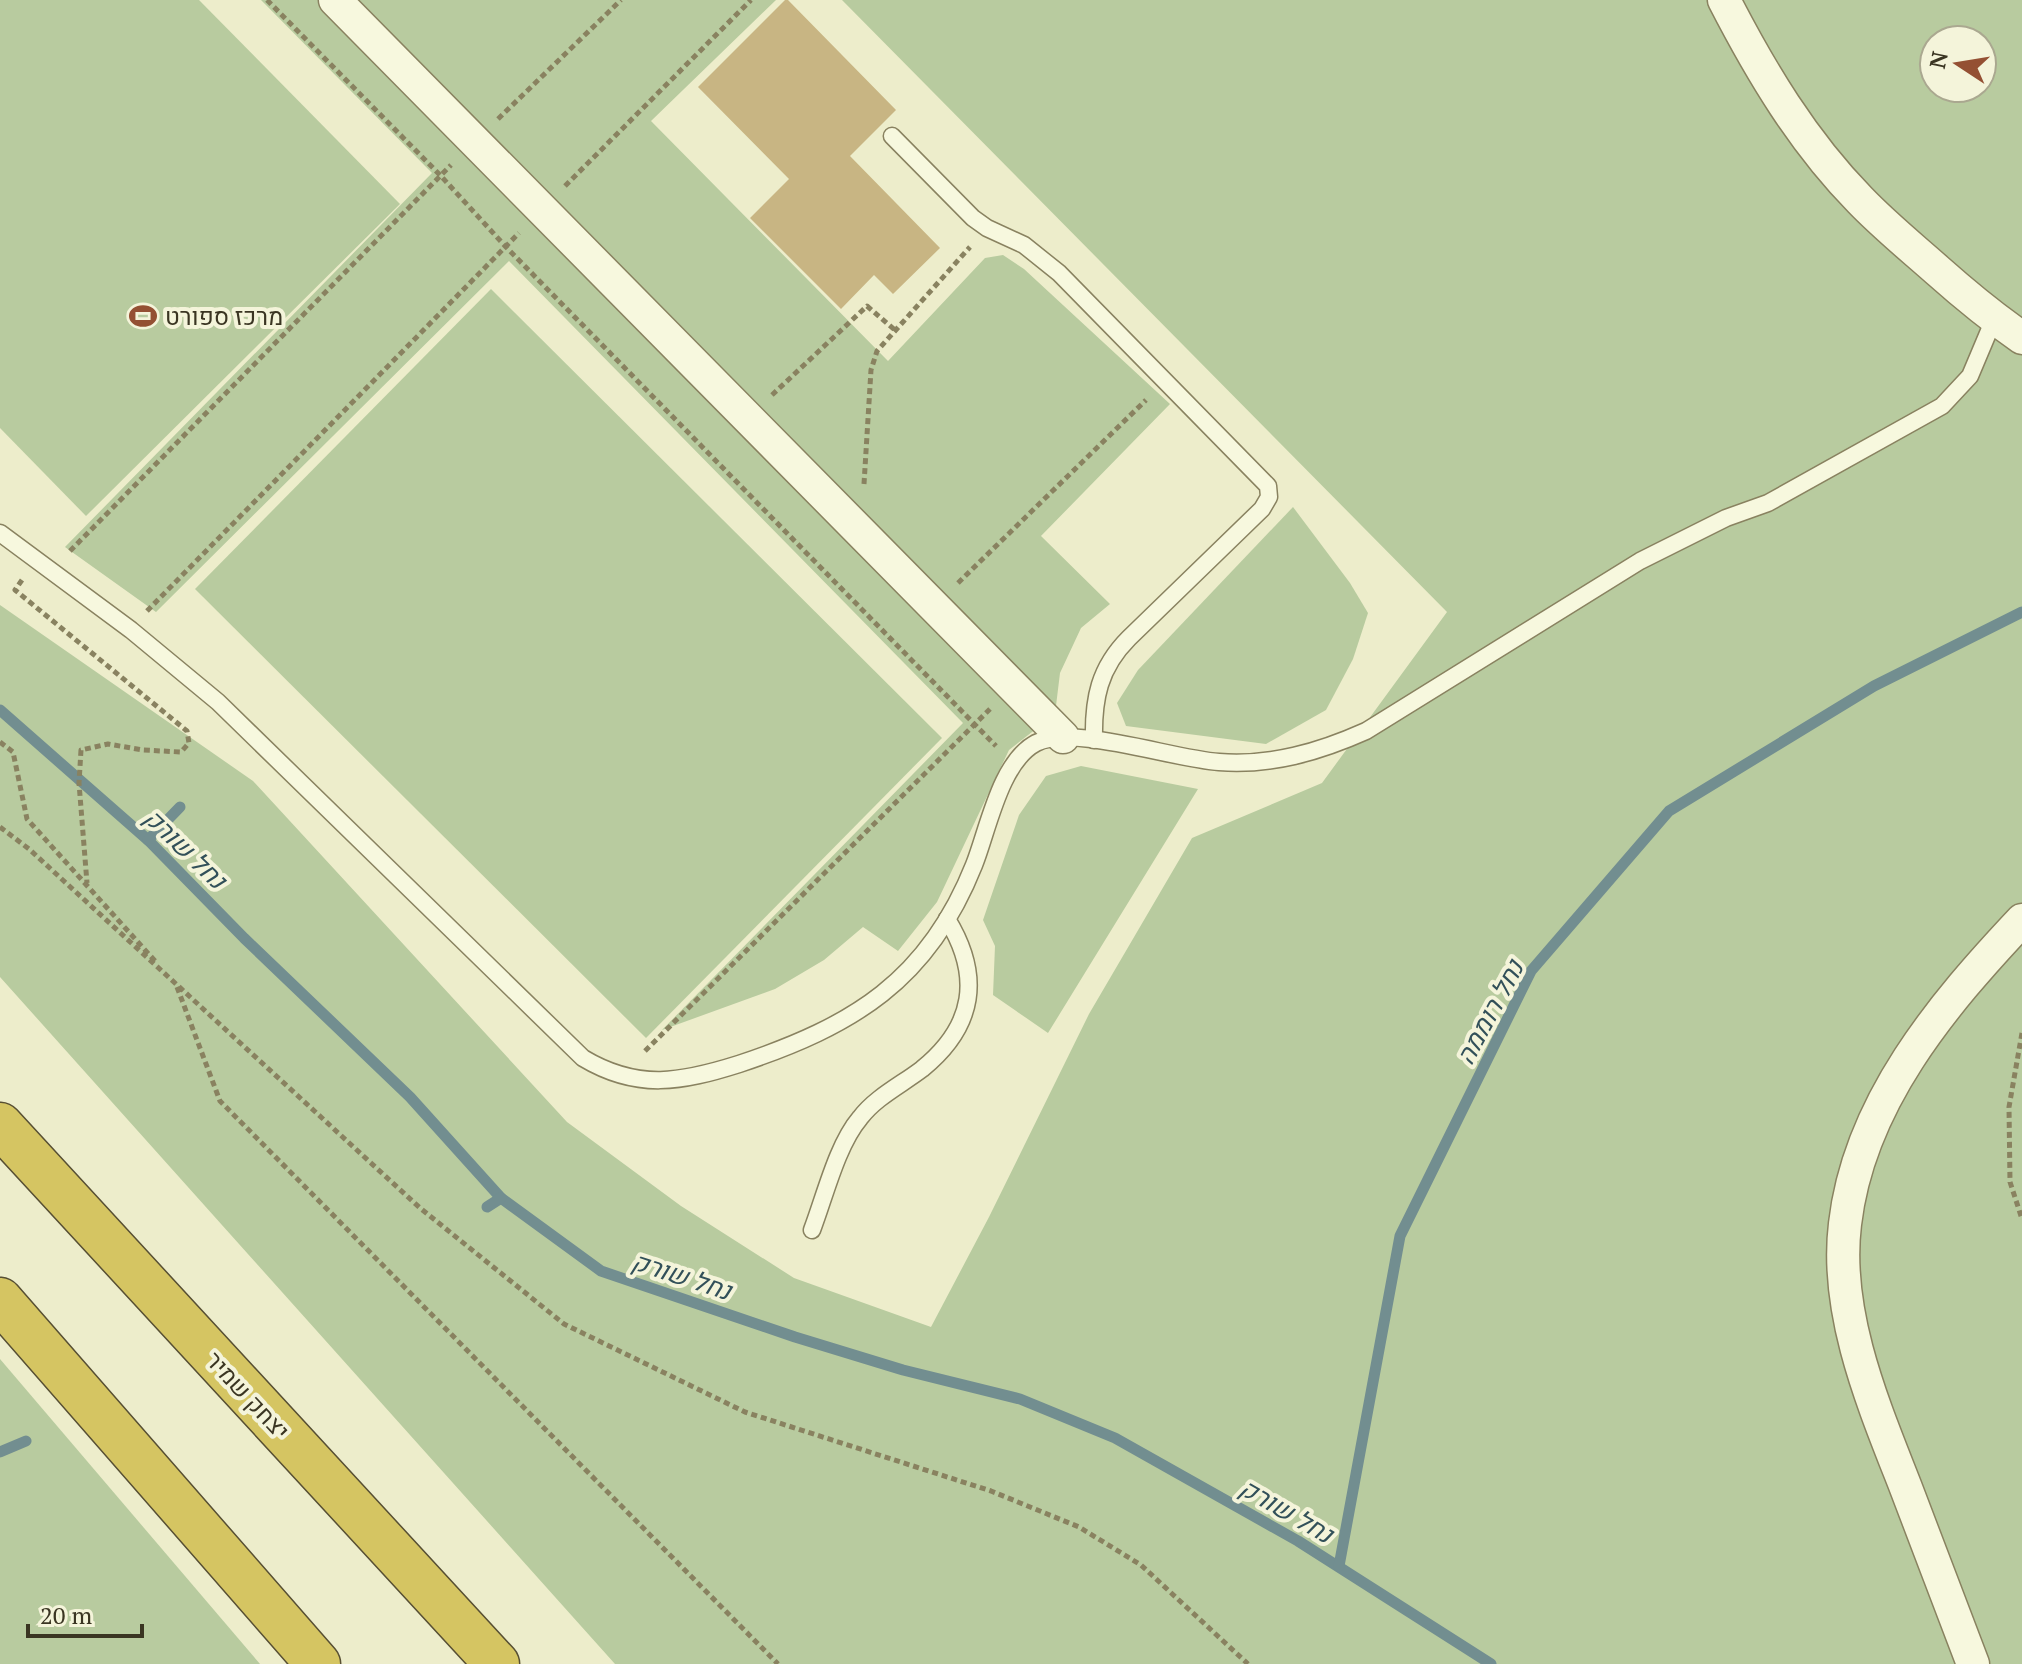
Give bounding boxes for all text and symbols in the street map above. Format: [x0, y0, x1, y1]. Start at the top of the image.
north arrow [1918, 24, 1998, 104]
text: N [1922, 48, 1954, 71]
place label: מרכז ספורט [165, 300, 283, 332]
sports icon: מרכז ספורט [128, 301, 158, 331]
water label: נחל שורק [137, 800, 236, 897]
water label: נחל רוממה [1447, 952, 1531, 1070]
water label: נחל שורק [628, 1243, 737, 1307]
street label: יצחק שמיר [199, 1344, 297, 1446]
water label: נחל שורק [1234, 1470, 1341, 1551]
scale bar [28, 1588, 142, 1638]
text: 20 m [40, 1599, 92, 1631]

